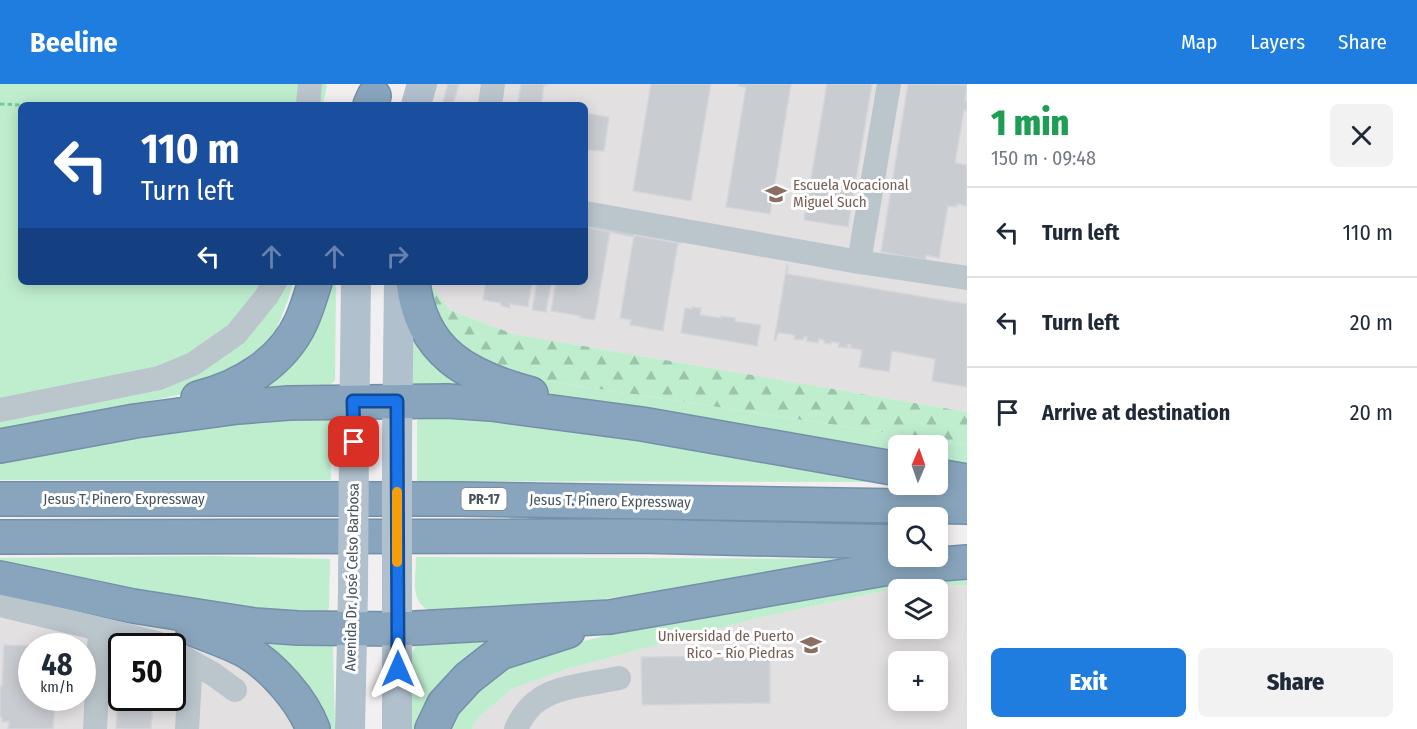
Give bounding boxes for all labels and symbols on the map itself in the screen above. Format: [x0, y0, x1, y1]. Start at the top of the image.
place label: Escuela Vocacional Miguel Such [793, 176, 909, 211]
school or university icon: Escuela Vocacional Miguel Such [764, 182, 788, 206]
pin [328, 416, 379, 467]
north arrow [888, 435, 948, 495]
street label: Avenida Dr. José Celso Barbosa [341, 483, 363, 671]
road number: PR-17 [462, 488, 506, 510]
street label: Jesus T. Pinero Expressway [43, 490, 205, 508]
street label: Jesus T. Pinero Expressway [529, 491, 691, 511]
place label: Universidad de Puerto Rico - Río Piedras [658, 627, 794, 662]
speed limit sign: 50 [108, 633, 186, 711]
school or university icon: Universidad de Puerto Rico - Río Piedras [799, 633, 823, 657]
position arrow [366, 637, 430, 701]

